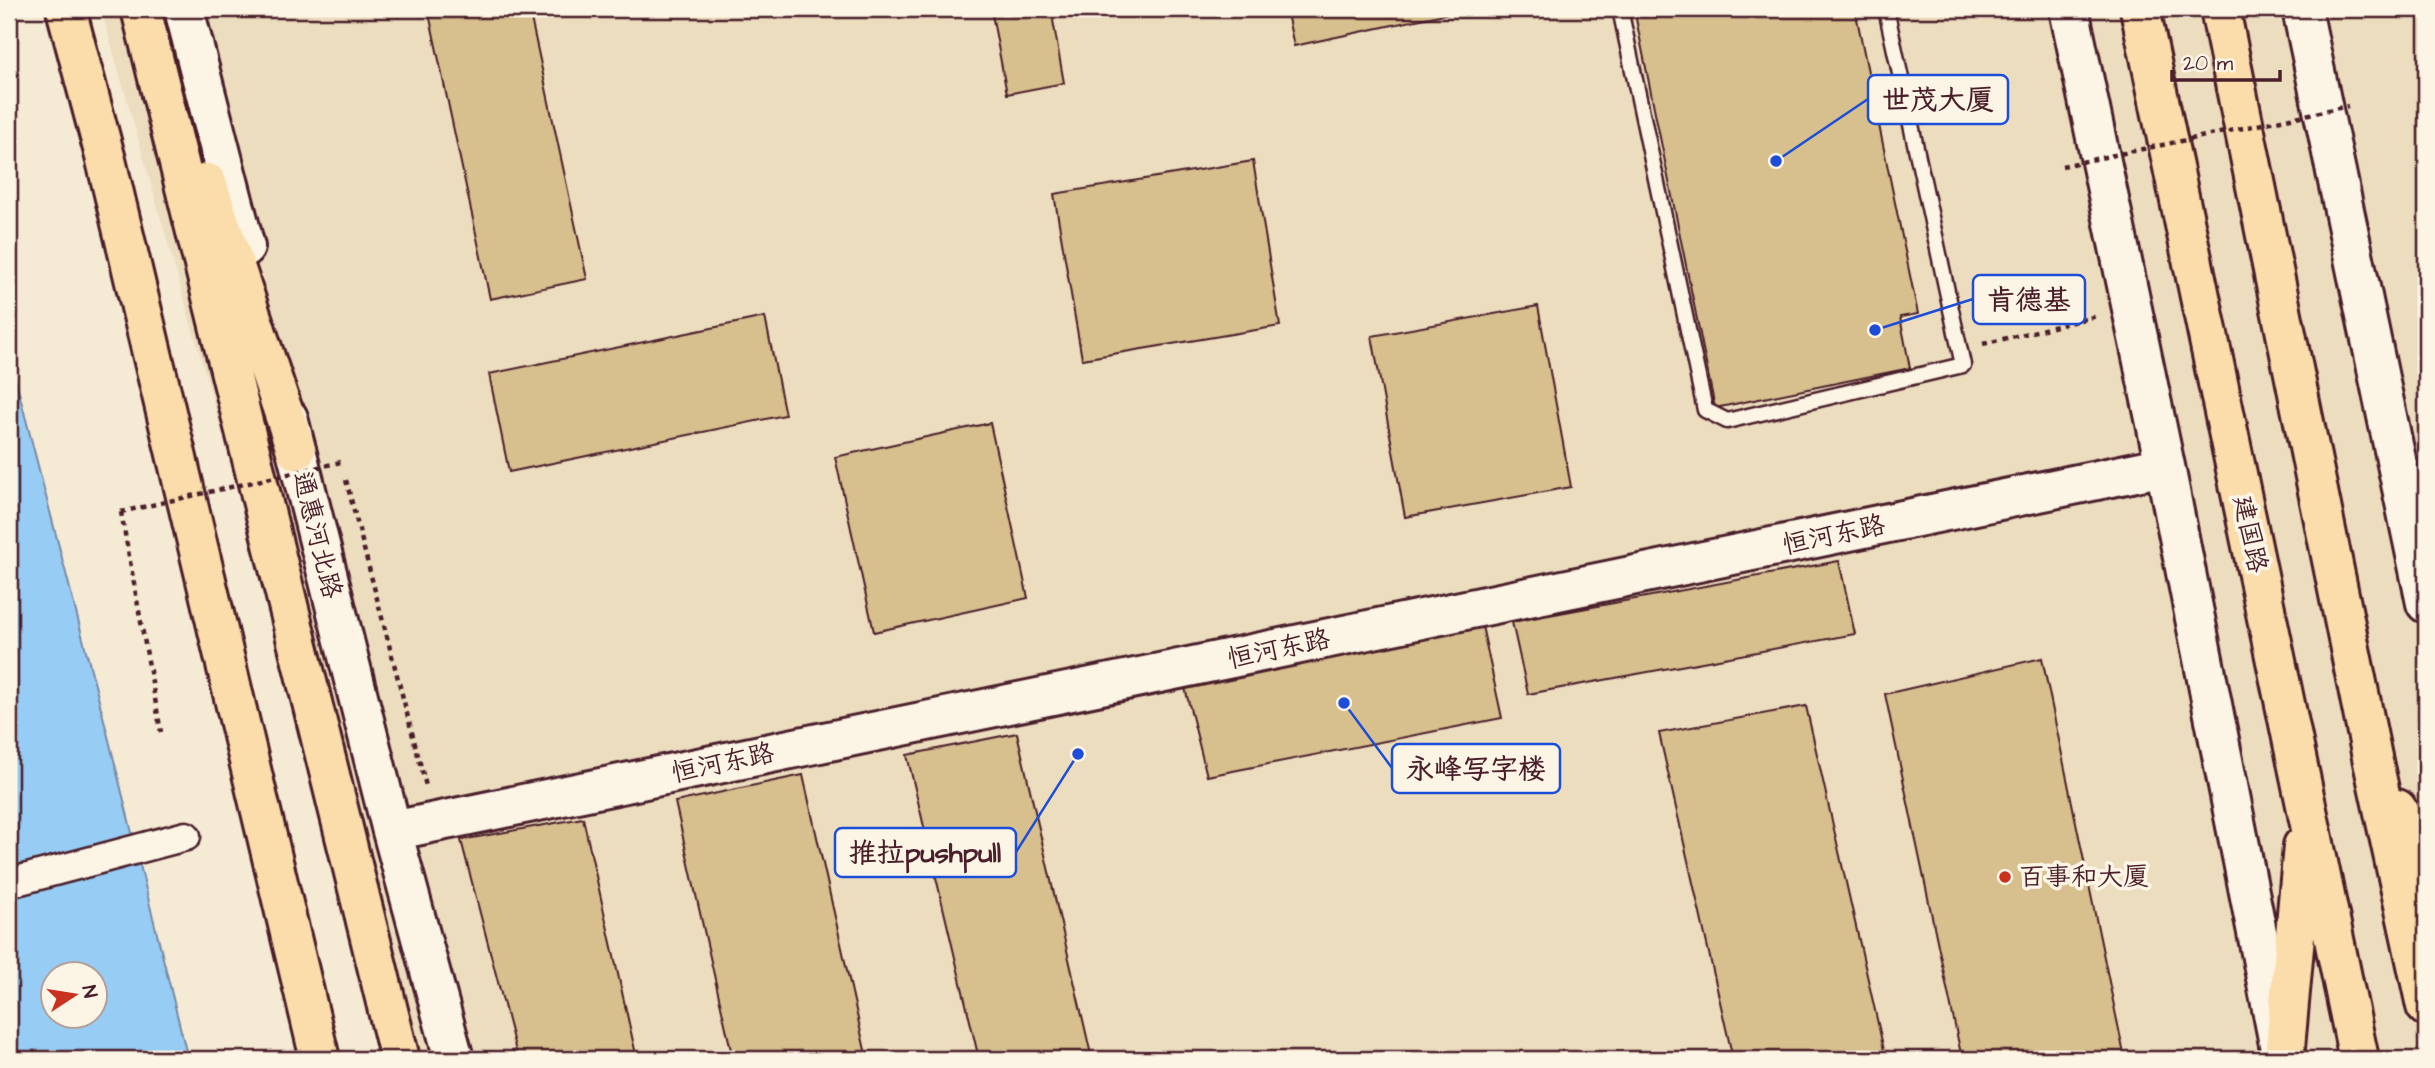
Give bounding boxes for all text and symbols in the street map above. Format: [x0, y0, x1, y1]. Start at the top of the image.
scale bar [2172, 38, 2281, 82]
text: 20 m [2183, 49, 2234, 78]
callout: 世茂大厦 [1868, 75, 2008, 124]
text: 世茂大厦 [1882, 81, 1994, 120]
callout: 肯德基 [1973, 275, 2085, 324]
text: 肯德基 [1987, 281, 2071, 320]
street label: 通惠河北路 [284, 468, 350, 602]
street label: 建国路 [2224, 492, 2276, 576]
street label: 恒河东路 [1779, 507, 1889, 563]
street label: 恒河东路 [1224, 621, 1334, 677]
street label: 恒河东路 [668, 735, 778, 791]
callout: 永峰写字楼 [1392, 744, 1560, 793]
text: 永峰写字楼 [1406, 750, 1546, 789]
callout: 推拉pushpull [835, 828, 1016, 877]
text: 推拉pushpull [849, 834, 1001, 874]
place label: 百事和大厦 [2019, 859, 2149, 895]
marker: 百事和大厦 [1997, 869, 2013, 885]
north arrow [38, 960, 108, 1030]
text: N [75, 983, 104, 1000]

